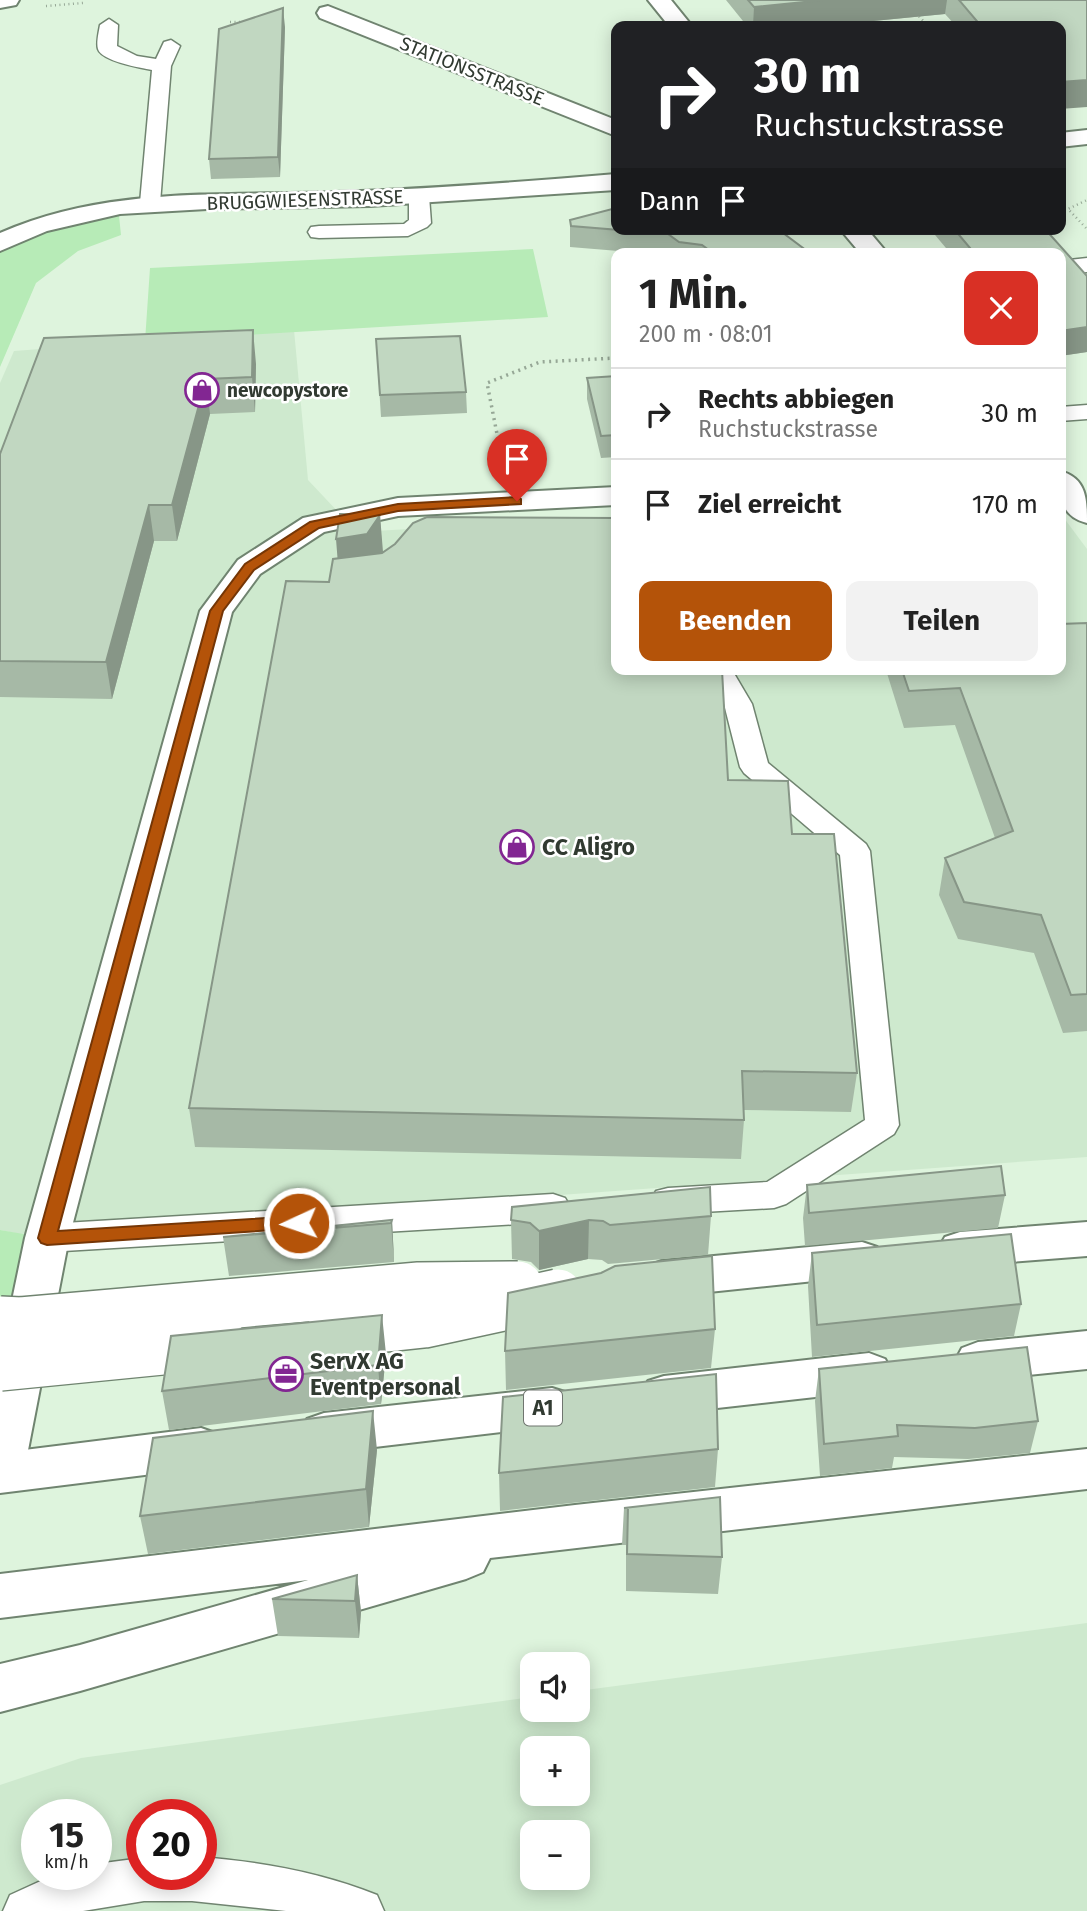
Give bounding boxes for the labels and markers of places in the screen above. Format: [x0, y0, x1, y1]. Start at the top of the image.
shop icon: newcopystore [183, 371, 221, 409]
place label: newcopystore [227, 379, 348, 402]
pin [487, 429, 547, 501]
shop icon: CC Aligro [498, 828, 536, 866]
place label: CC Aligro [542, 833, 635, 861]
place label: ServX AG Eventpersonal [310, 1347, 461, 1401]
office icon: ServX AG Eventpersonal [267, 1355, 305, 1393]

